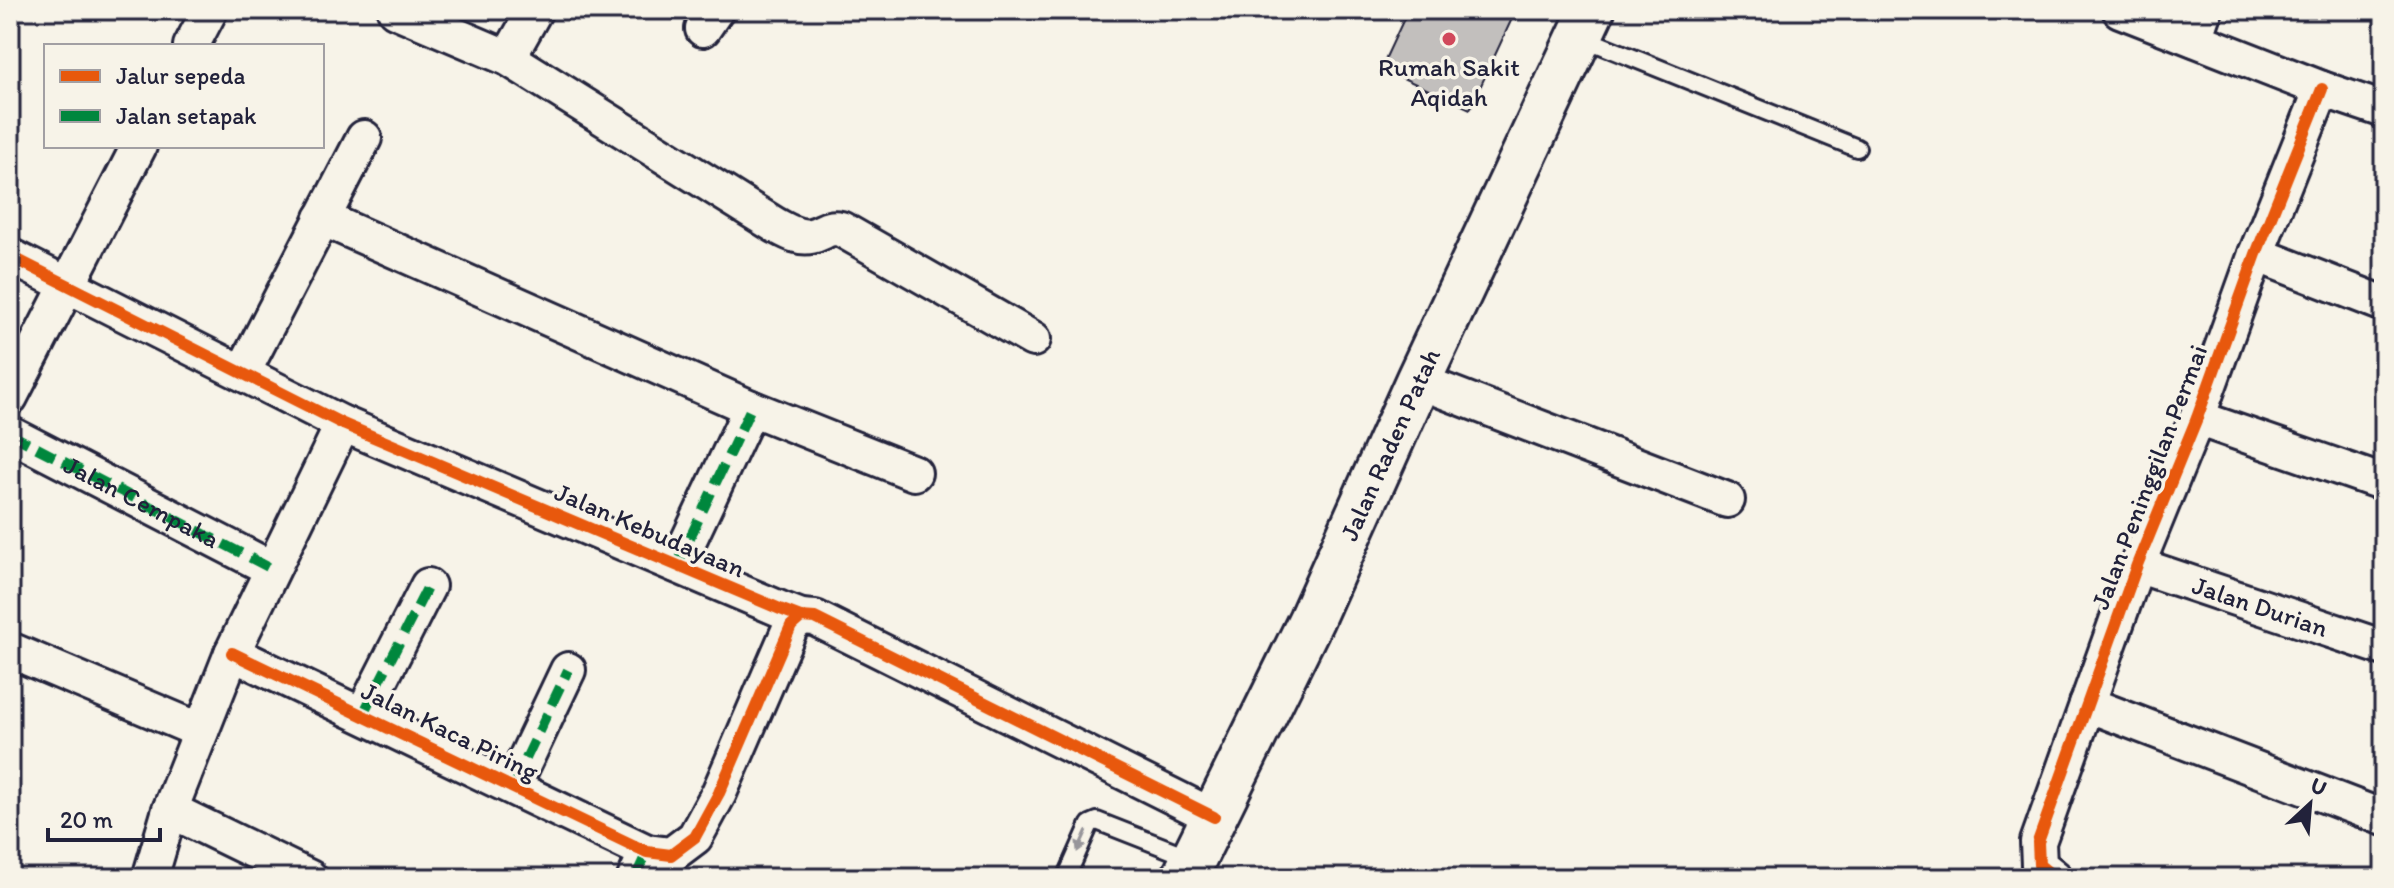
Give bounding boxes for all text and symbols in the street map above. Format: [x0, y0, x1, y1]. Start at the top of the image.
marker: Rumah Sakit Aqidah [1440, 30, 1458, 48]
legend [44, 44, 324, 148]
place label: Rumah Sakit Aqidah [1378, 51, 1520, 113]
text: Jalur sepeda [116, 61, 245, 90]
text: Jalan setapak [116, 101, 257, 130]
street label: Jalan Peninggilan Permai [2084, 340, 2214, 614]
street label: Jalan Raden Patah [1333, 343, 1447, 546]
street label: Jalan Cempaka [59, 449, 225, 555]
street label: Jalan Kebudayaan [550, 476, 750, 585]
street label: Jalan Durian [2188, 569, 2332, 644]
street label: Jalan Kaca Piring [356, 674, 544, 788]
north arrow [2270, 764, 2350, 844]
text: U [2306, 771, 2331, 802]
scale bar [48, 792, 160, 842]
text: 20 m [60, 805, 113, 834]
one-way arrow [1076, 829, 1089, 853]

